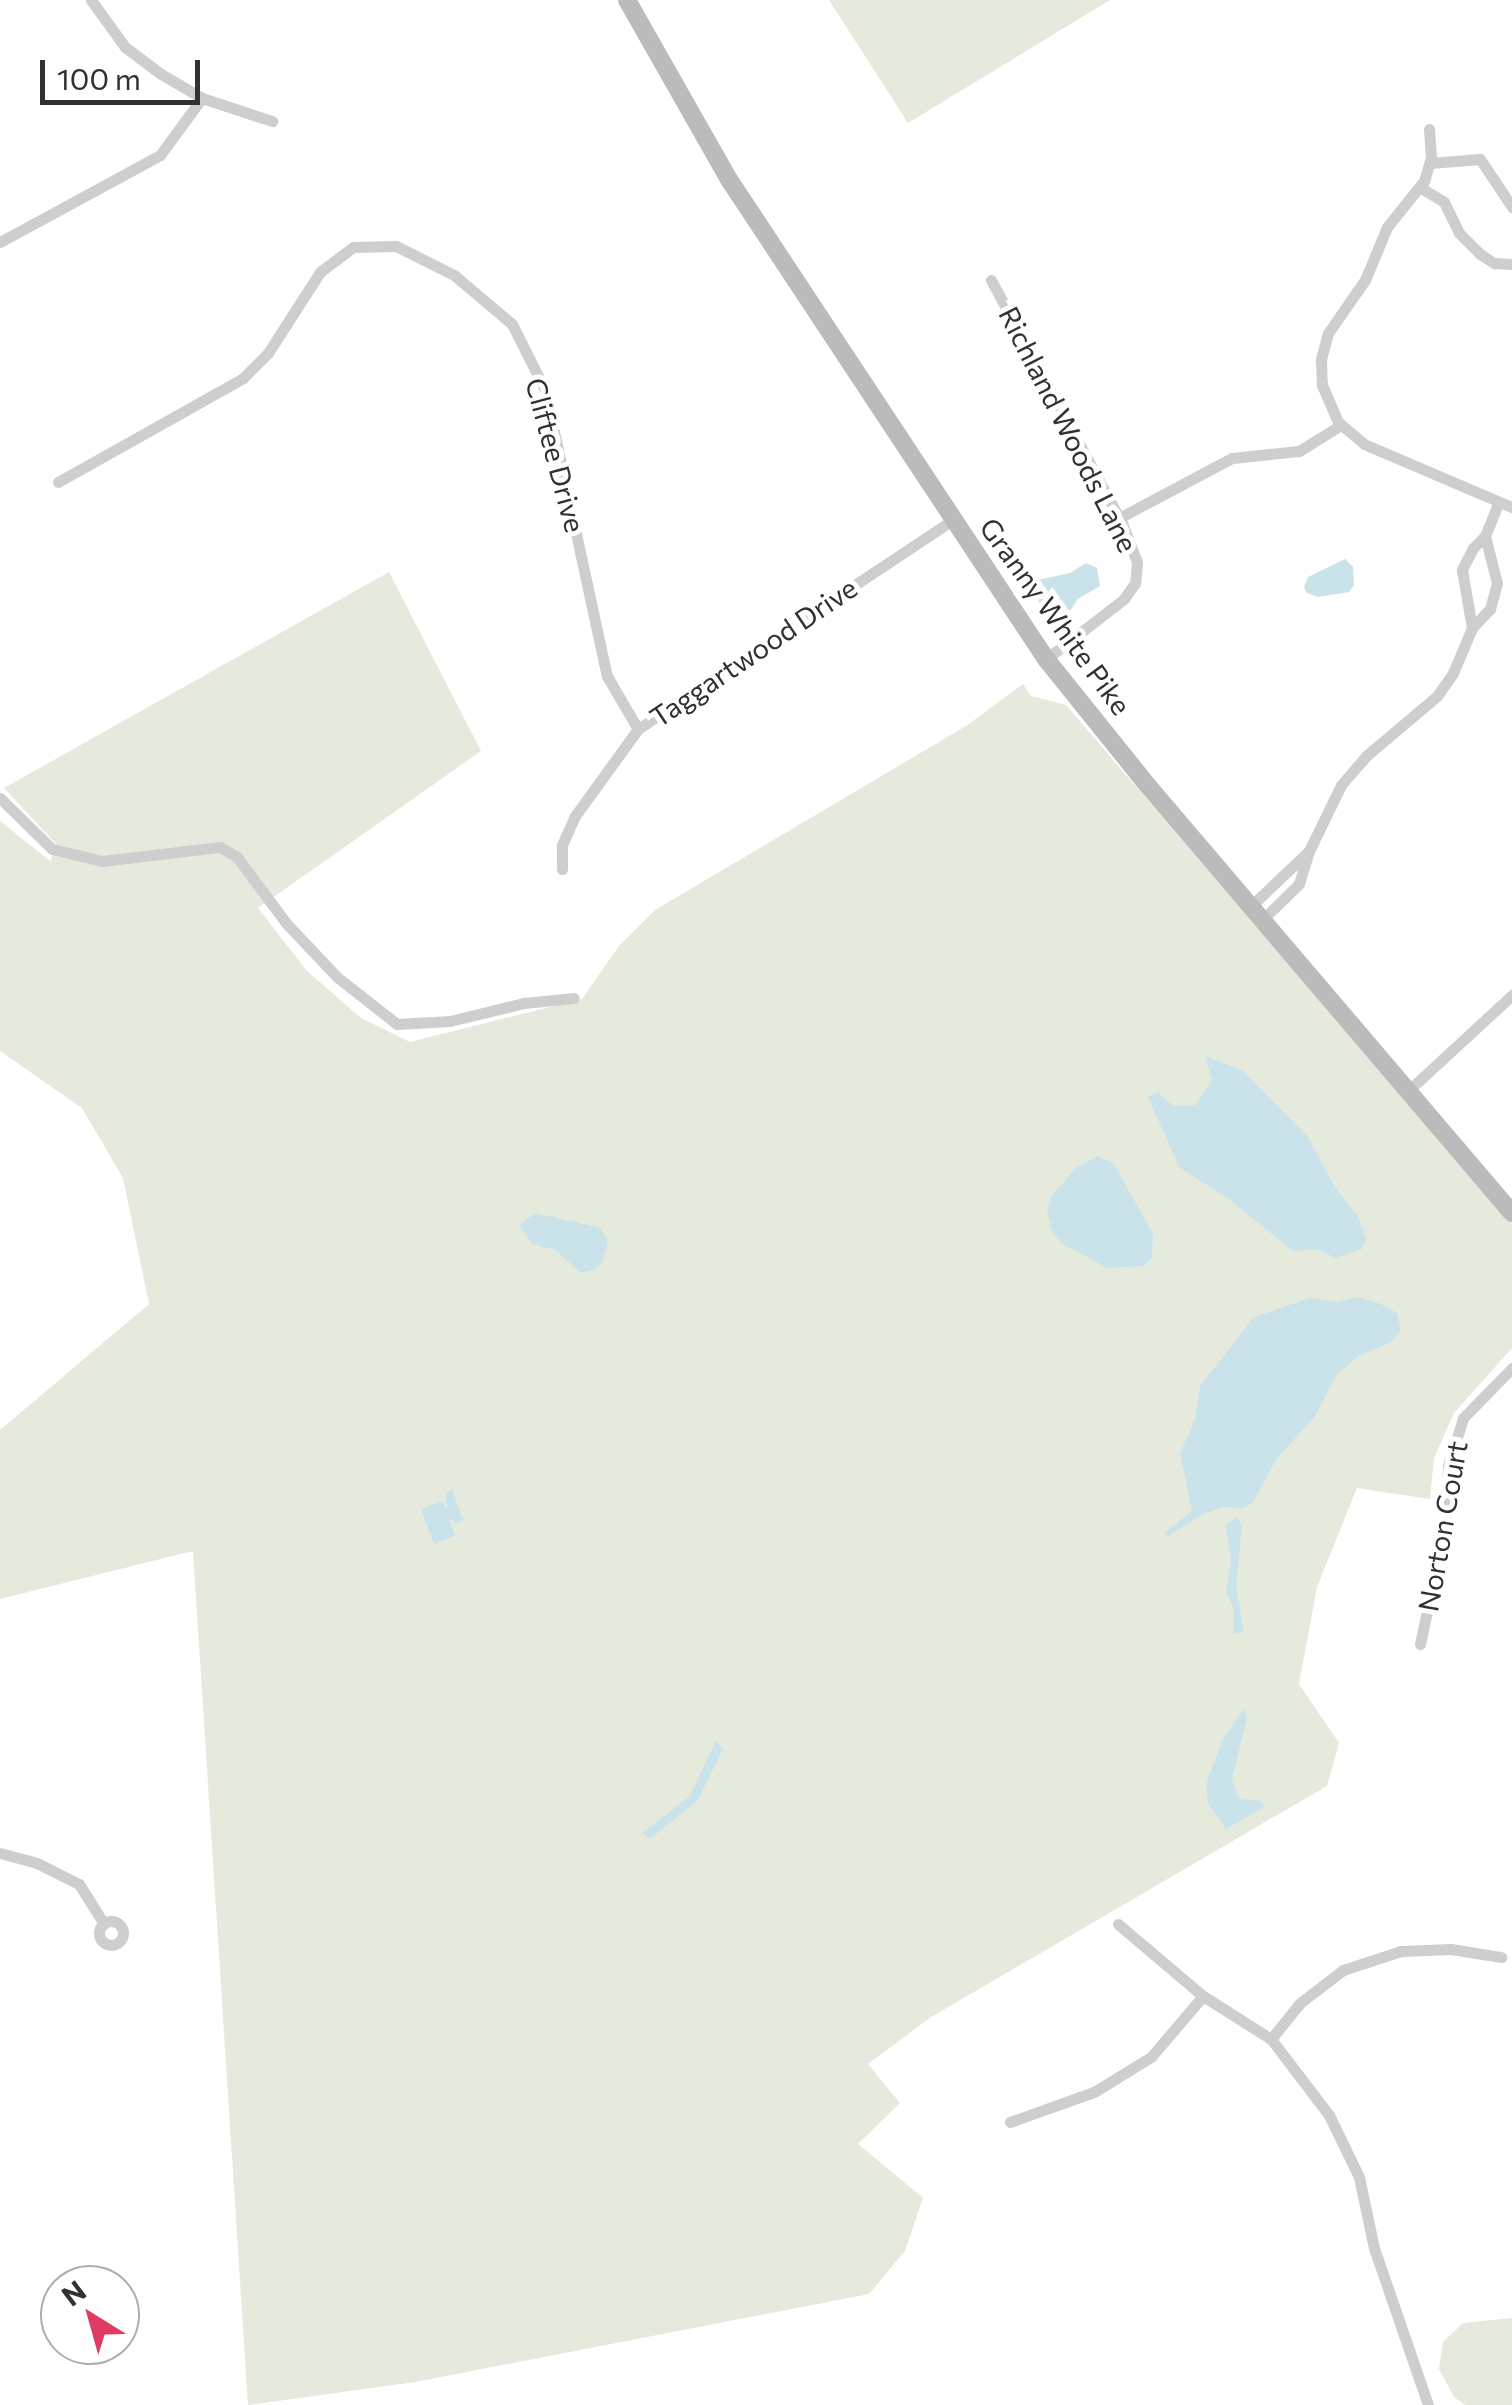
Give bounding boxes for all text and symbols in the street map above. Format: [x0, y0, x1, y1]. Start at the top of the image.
scale bar [45, 40, 205, 102]
text: 100 m [57, 59, 141, 96]
street label: Richland Woods Lane [993, 301, 1145, 557]
street label: Cliftee Drive [519, 374, 593, 536]
street label: Granny White Pike [973, 511, 1139, 721]
street label: Taggartwood Drive [643, 570, 863, 734]
street label: Norton Court [1410, 1438, 1474, 1614]
north arrow [40, 2265, 140, 2365]
text: N [55, 2273, 92, 2313]

